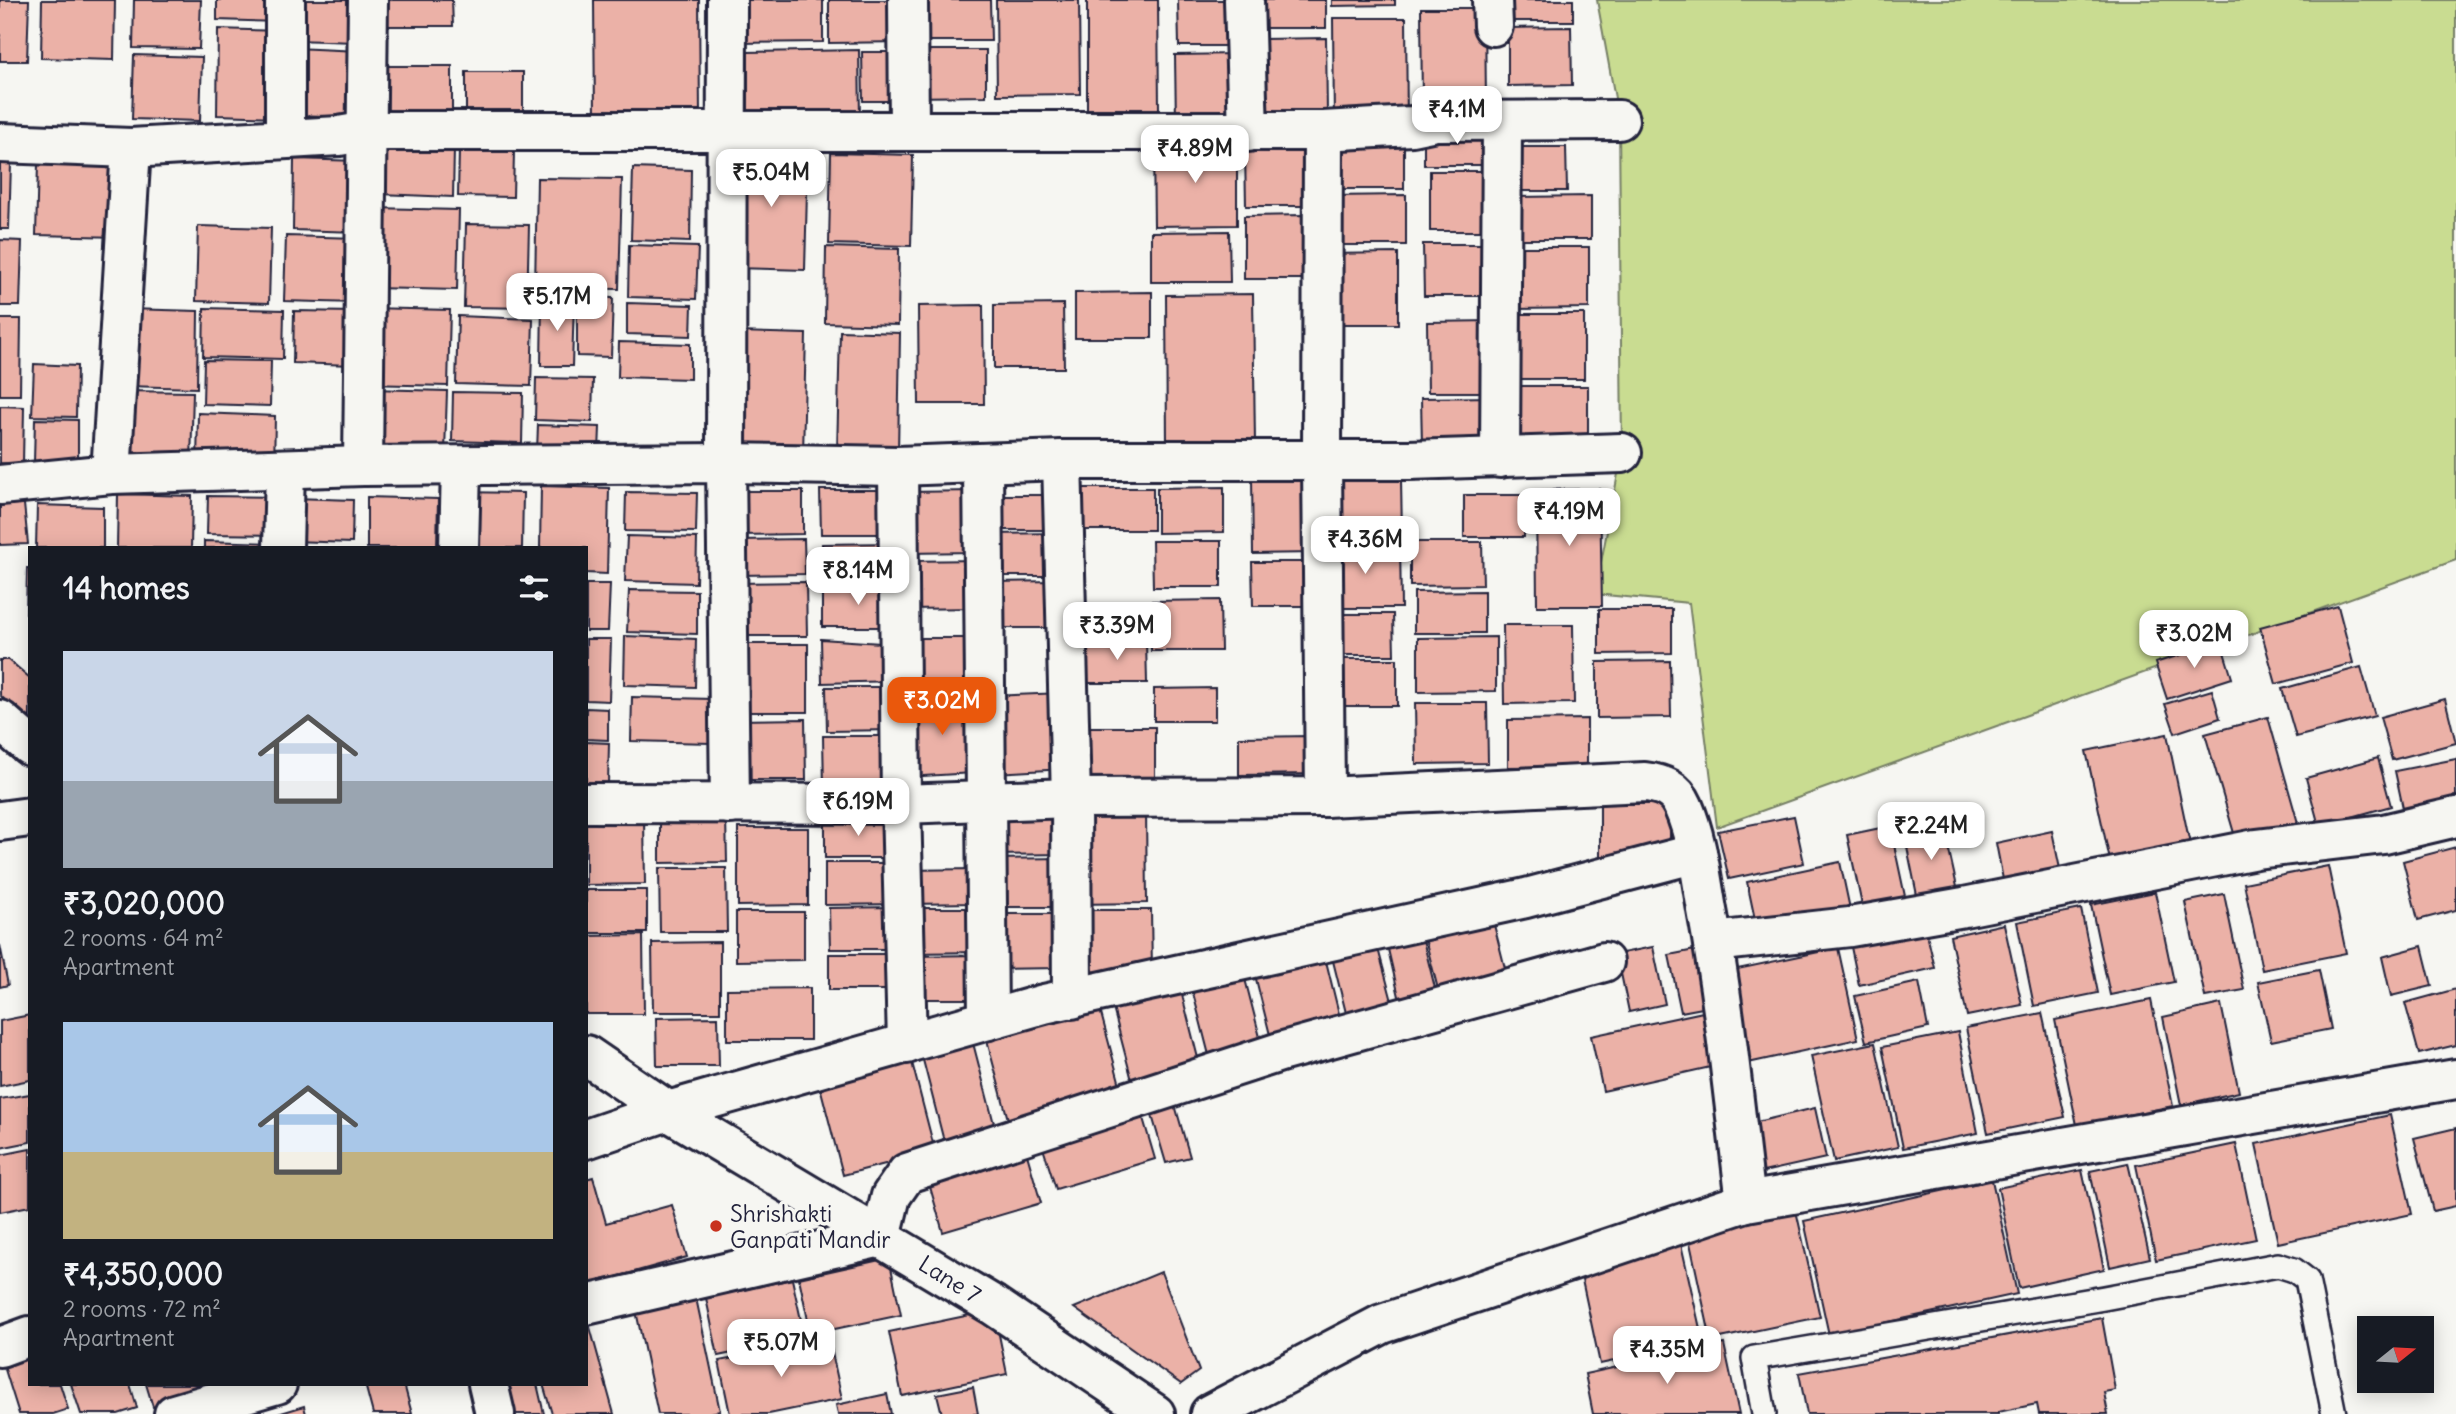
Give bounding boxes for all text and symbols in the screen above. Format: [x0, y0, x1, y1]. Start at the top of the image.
pin: ₹4.1M [1408, 86, 1506, 146]
text: ₹4.1M [1428, 94, 1486, 123]
pin: ₹4.89M [1138, 125, 1252, 185]
text: ₹4.89M [1157, 133, 1233, 162]
pin: ₹5.04M [714, 150, 828, 209]
text: ₹5.04M [732, 157, 810, 186]
pin: ₹5.17M [500, 274, 614, 333]
text: ₹5.17M [522, 281, 592, 310]
pin: ₹4.19M [1512, 489, 1626, 548]
text: ₹4.19M [1533, 496, 1605, 525]
pin: ₹4.36M [1308, 516, 1422, 576]
text: ₹4.36M [1327, 524, 1403, 553]
pin: ₹8.14M [801, 548, 915, 607]
text: ₹8.14M [822, 555, 894, 584]
text: 14 homes [63, 569, 190, 607]
icon: filters [515, 569, 553, 607]
pin: ₹3.39M [1060, 602, 1174, 662]
text: ₹3.39M [1079, 610, 1155, 639]
pin: ₹3.02M [2137, 610, 2251, 670]
text: ₹3.02M [2155, 618, 2233, 647]
pin: ₹3.02M [885, 678, 999, 737]
text: ₹3.02M [903, 685, 981, 714]
icon: home [245, 696, 371, 822]
pin: ₹6.19M [801, 778, 915, 838]
text: ₹6.19M [822, 786, 894, 815]
pin: ₹2.24M [1874, 802, 1988, 862]
text: ₹2.24M [1894, 810, 1968, 839]
text: ₹3,020,000 [63, 884, 225, 922]
text: 2 rooms · 64 m² [63, 923, 224, 952]
text: Apartment [63, 952, 175, 981]
icon: home [245, 1067, 371, 1193]
place label: Shrishakti Ganpati Mandir [730, 1199, 891, 1254]
marker: Shrishakti Ganpati Mandir [708, 1218, 724, 1234]
street label: Lane 7 [914, 1249, 986, 1309]
text: ₹4,350,000 [63, 1255, 223, 1293]
text: 2 rooms · 72 m² [63, 1294, 221, 1323]
north arrow [2357, 1316, 2434, 1393]
map controls [2357, 1316, 2434, 1393]
pin: ₹5.07M [724, 1320, 838, 1379]
text: Apartment [63, 1323, 175, 1352]
pin: ₹4.35M [1610, 1326, 1724, 1386]
text: ₹5.07M [743, 1327, 819, 1356]
text: ₹4.35M [1629, 1334, 1705, 1363]

